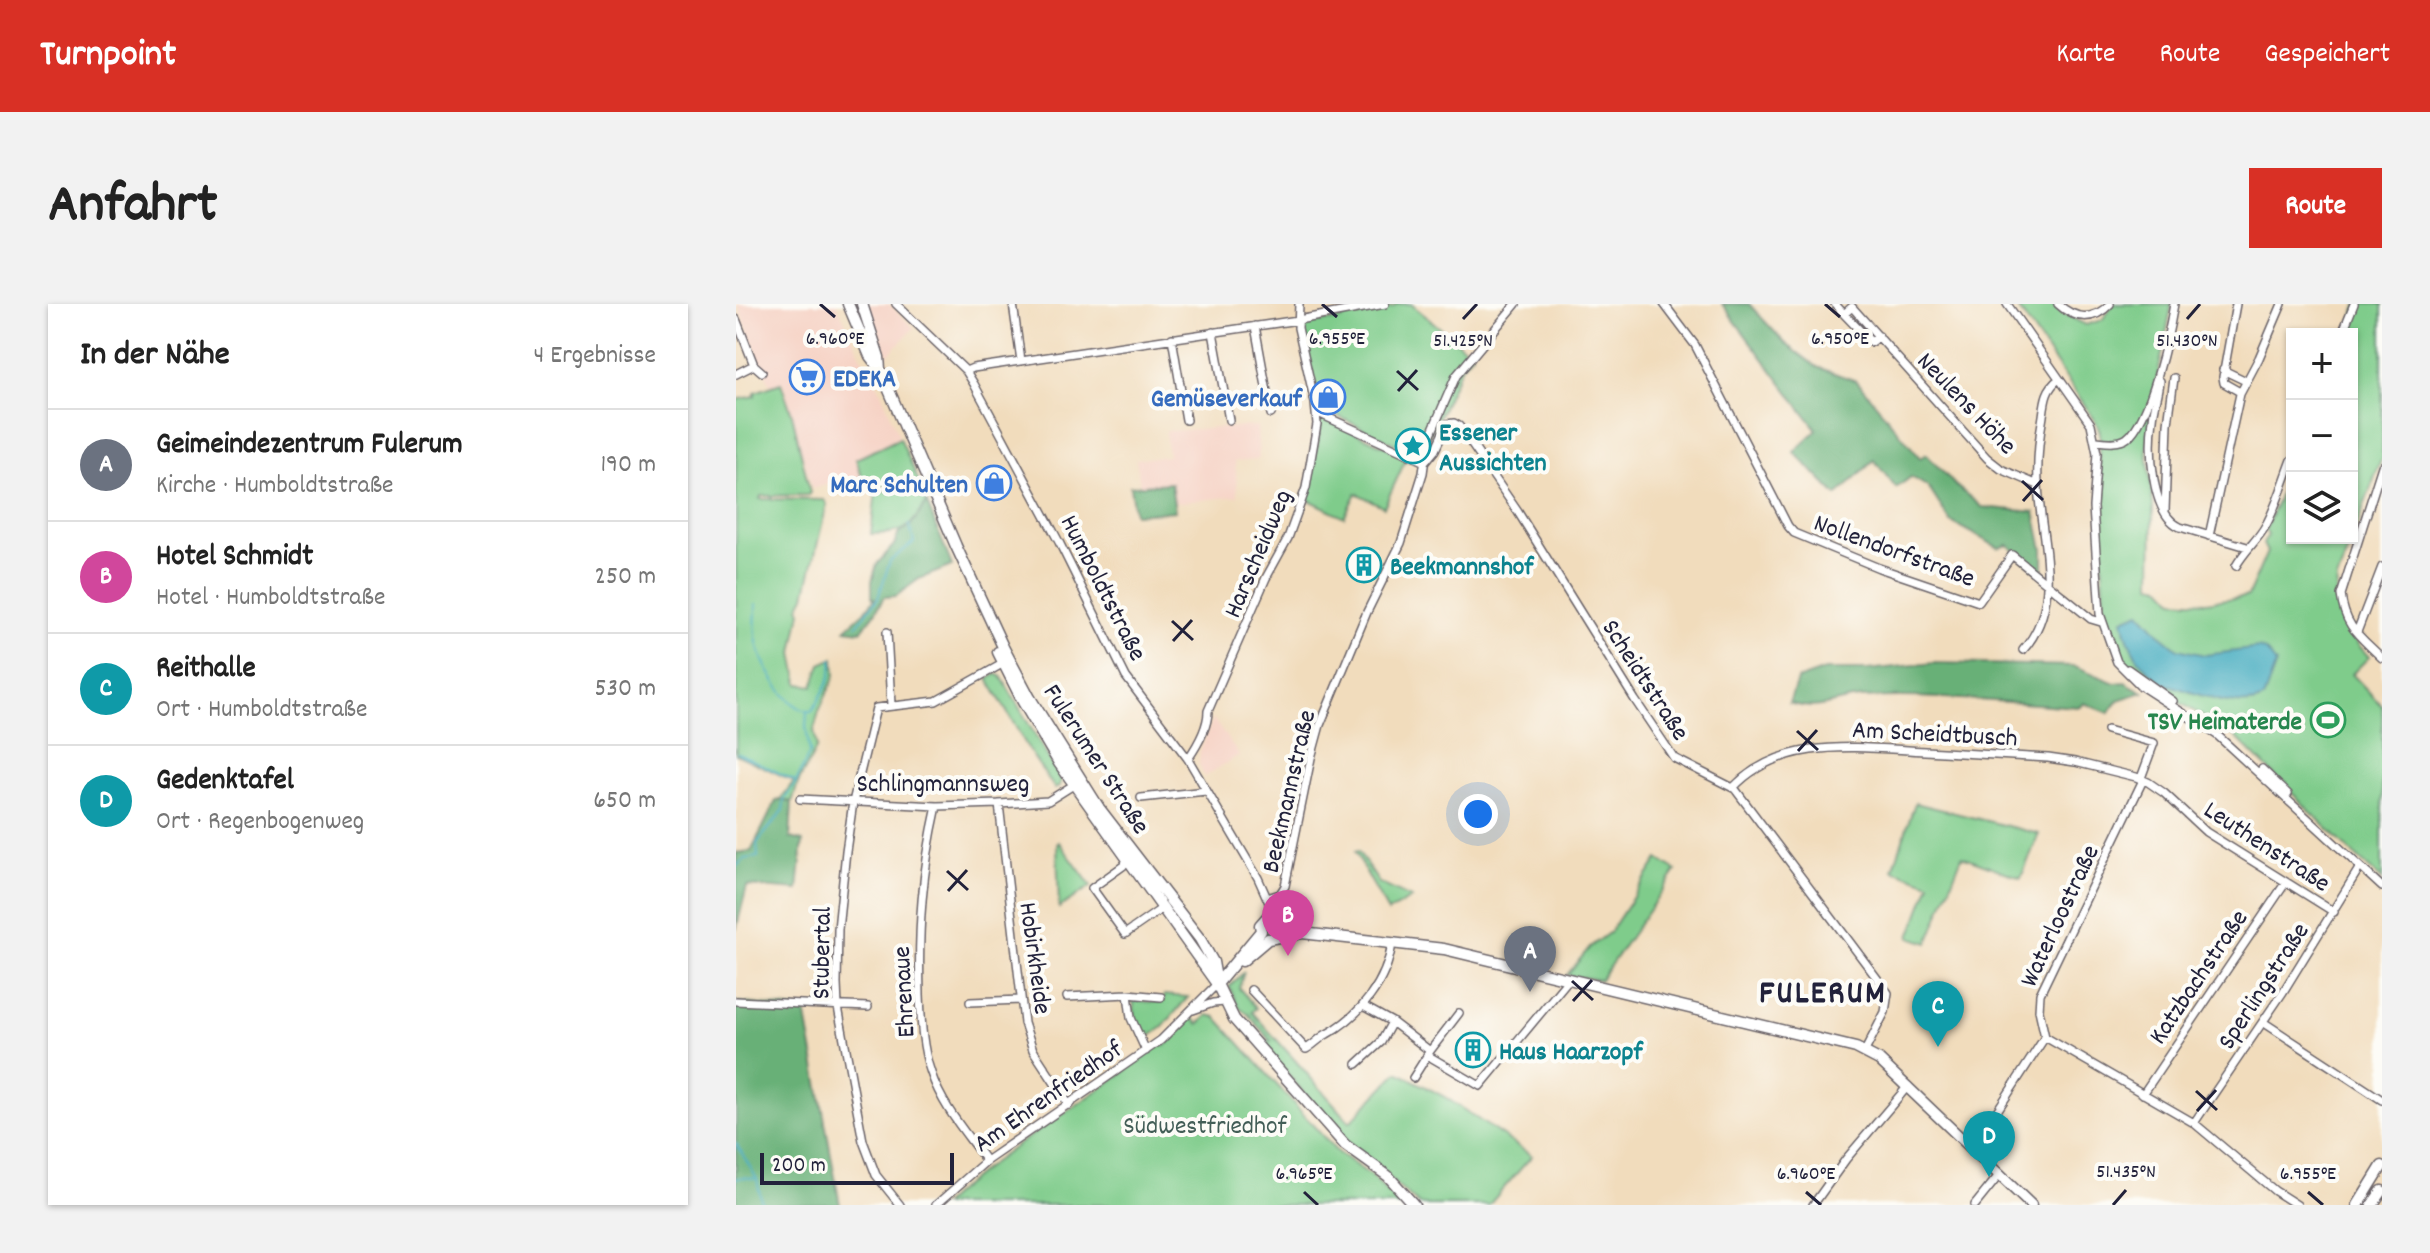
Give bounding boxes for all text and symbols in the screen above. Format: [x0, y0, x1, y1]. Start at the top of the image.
text: Turnpoint [40, 29, 176, 84]
text: Karte [2056, 36, 2115, 76]
text: Route [2159, 36, 2220, 76]
text: Gespeichert [2264, 36, 2390, 76]
text: Anfahrt [48, 168, 218, 248]
button: Route [2249, 168, 2382, 248]
text: 6.960°E [806, 326, 864, 354]
text: 6.955°E [1309, 326, 1365, 354]
text: 6.950°E [1811, 326, 1869, 354]
text: 51.425°N [1433, 328, 1493, 356]
text: 51.430°N [2156, 328, 2218, 356]
map controls [2286, 328, 2358, 544]
button: + [2286, 328, 2358, 400]
text: In der Nähe [80, 332, 230, 381]
text: 4 Ergebnisse [534, 338, 656, 375]
street label: Neulens Höhe [1907, 345, 2024, 464]
supermarket icon: EDEKA [788, 358, 826, 396]
place label: EDEKA [833, 362, 896, 399]
shop icon: Gemüseverkauf [1309, 378, 1347, 416]
place label: Gemüseverkauf [1151, 382, 1304, 419]
button: − [2286, 400, 2358, 472]
place label: Essener Aussichten [1439, 416, 1546, 483]
text: Geimeindezentrum Fulerum [156, 425, 463, 468]
place icon: Essener Aussichten [1394, 427, 1432, 465]
text: A [99, 447, 113, 484]
text: 190 m [600, 447, 656, 484]
shop icon: Marc Schulten [975, 464, 1013, 502]
text: Kirche · Humboldtstraße [156, 468, 393, 505]
place label: Marc Schulten [830, 468, 968, 505]
button: layers [2286, 472, 2358, 544]
street label: Harscheidweg [1216, 484, 1303, 624]
street label: Nollendorfstraße [1808, 506, 1980, 599]
street label: Humboldtstraße [1049, 509, 1155, 668]
text: Hotel Schmidt [156, 537, 313, 580]
building icon: Beekmannshof [1345, 546, 1383, 584]
place label: Beekmannshof [1390, 550, 1535, 587]
text: B [100, 559, 112, 596]
text: 250 m [595, 559, 656, 596]
text: Hotel · Humboldtstraße [156, 580, 385, 617]
street label: Scheidtstraße [1591, 613, 1697, 749]
text: Reithalle [156, 649, 256, 692]
text: C [100, 671, 112, 708]
text: 530 m [594, 671, 656, 708]
street label: Fulerumer Straße [1032, 677, 1158, 842]
text: Ort · Humboldtstraße [156, 692, 367, 729]
sports icon: TSV Heimaterde [2309, 701, 2347, 739]
place label: TSV Heimaterde [2148, 705, 2302, 742]
street label: Beekmannstraße [1254, 707, 1327, 877]
street label: Am Scheidtbusch [1851, 713, 2018, 758]
text: Gedenktafel [156, 761, 294, 804]
street label: Schlingmannsweg [857, 767, 1029, 804]
text: D [99, 783, 113, 820]
text: 650 m [593, 783, 656, 820]
street label: Leuthenstraße [2195, 793, 2337, 903]
your location [1458, 794, 1498, 834]
text: Ort · Regenbogenweg [156, 804, 364, 841]
street label: Waterloostraße [2012, 839, 2110, 994]
pin: B [1262, 890, 1314, 956]
street label: Hobirkheide [1007, 900, 1060, 1017]
street label: Katzbachstraße [2141, 903, 2259, 1053]
street label: Stubertal [804, 906, 843, 1000]
street label: Sperlingstraße [2210, 916, 2320, 1058]
pin: A [1504, 926, 1556, 992]
street label: Ehrenaue [885, 945, 926, 1039]
district label: FULERUM [1759, 971, 1887, 1020]
pin: C [1912, 981, 1964, 1047]
building icon: Haus Haarzopf [1454, 1031, 1492, 1069]
street label: Am Ehrenfriedhof [967, 1032, 1132, 1163]
place label: Haus Haarzopf [1499, 1035, 1644, 1072]
park label: Südwestfriedhof [1123, 1109, 1288, 1146]
pin: D [1963, 1111, 2015, 1177]
scale bar [760, 1149, 954, 1185]
text: 200 m [772, 1151, 826, 1182]
text: 51.435°N [2096, 1159, 2156, 1187]
text: 6.965°E [1276, 1161, 1332, 1189]
text: 6.960°E [1777, 1161, 1835, 1189]
text: 6.955°E [2280, 1161, 2336, 1189]

